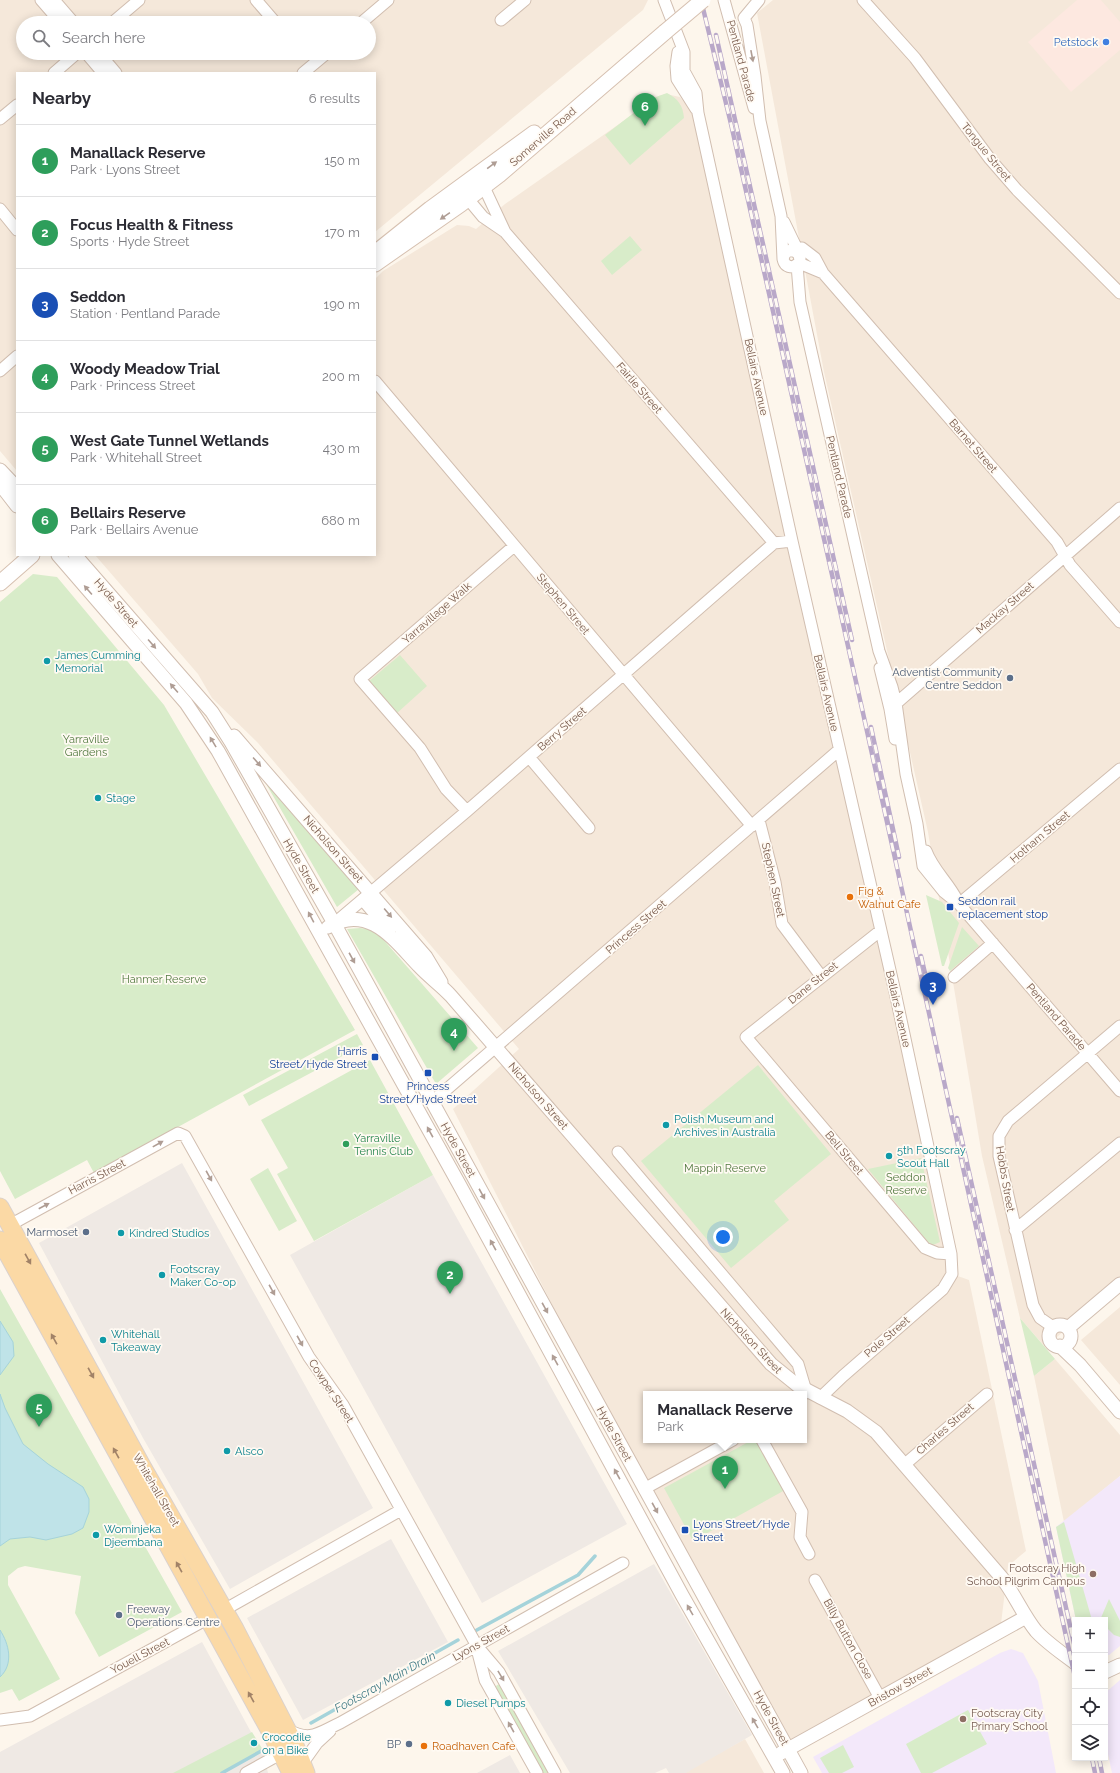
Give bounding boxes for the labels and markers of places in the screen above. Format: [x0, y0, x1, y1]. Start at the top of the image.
place label: Petstock [1054, 36, 1098, 49]
marker: Petstock [1101, 37, 1111, 47]
pin: 6 [632, 93, 658, 126]
place label: James Cumming Memorial [55, 649, 141, 675]
marker: James Cumming Memorial [42, 656, 52, 666]
place label: Adventist Community Centre Seddon [892, 666, 1002, 692]
marker: Adventist Community Centre Seddon [1005, 673, 1015, 683]
place label: Stage [106, 792, 136, 805]
marker: Stage [93, 793, 103, 803]
place label: Fig & Walnut Cafe [858, 885, 921, 911]
marker: Fig & Walnut Cafe [845, 892, 855, 902]
place label: Seddon rail replacement stop [958, 895, 1048, 921]
marker: Seddon rail replacement stop [945, 902, 955, 912]
pin: 3 [920, 972, 946, 1005]
pin: 4 [441, 1018, 467, 1051]
place label: Harris Street/Hyde Street [269, 1045, 367, 1071]
marker: Harris Street/Hyde Street [370, 1052, 380, 1062]
marker: Princess Street/Hyde Street [423, 1068, 433, 1078]
place label: Princess Street/Hyde Street [379, 1080, 477, 1106]
place label: Polish Museum and Archives in Australia [674, 1113, 776, 1139]
marker: Polish Museum and Archives in Australia [661, 1120, 671, 1130]
place label: Yarraville Tennis Club [354, 1132, 413, 1158]
marker: Yarraville Tennis Club [341, 1139, 351, 1149]
place label: 5th Footscray Scout Hall [897, 1144, 966, 1170]
marker: 5th Footscray Scout Hall [884, 1151, 894, 1161]
place label: Marmoset [26, 1226, 78, 1239]
marker: Marmoset [81, 1227, 91, 1237]
place label: Kindred Studios [129, 1227, 209, 1240]
marker: Kindred Studios [116, 1228, 126, 1238]
pin: 2 [437, 1261, 463, 1294]
place label: Footscray Maker Co-op [170, 1263, 236, 1289]
marker: Footscray Maker Co-op [157, 1270, 167, 1280]
place label: Whitehall Takeaway [111, 1328, 161, 1354]
marker: Whitehall Takeaway [98, 1335, 108, 1345]
pin: 5 [26, 1394, 52, 1427]
place label: Alsco [235, 1445, 264, 1458]
marker: Alsco [222, 1446, 232, 1456]
pin: 1 [712, 1456, 738, 1489]
place label: Lyons Street/Hyde Street [693, 1518, 790, 1544]
place label: Wominjeka Djeembana [104, 1523, 163, 1549]
marker: Lyons Street/Hyde Street [680, 1525, 690, 1535]
marker: Wominjeka Djeembana [91, 1530, 101, 1540]
place label: Footscray High School Pilgrim Campus [967, 1562, 1085, 1588]
marker: Footscray High School Pilgrim Campus [1088, 1569, 1098, 1579]
place label: Freeway Operations Centre [127, 1603, 220, 1629]
marker: Freeway Operations Centre [114, 1610, 124, 1620]
place label: Diesel Pumps [456, 1697, 526, 1710]
marker: Diesel Pumps [443, 1698, 453, 1708]
place label: Footscray City Primary School [971, 1707, 1048, 1733]
marker: Footscray City Primary School [958, 1714, 968, 1724]
place label: Crocodile on a Bike [262, 1731, 312, 1757]
marker: Crocodile on a Bike [249, 1738, 259, 1748]
place label: BP [387, 1738, 401, 1751]
marker: BP [404, 1739, 414, 1749]
place label: Roadhaven Cafe [432, 1740, 516, 1753]
marker: Roadhaven Cafe [419, 1741, 429, 1751]

